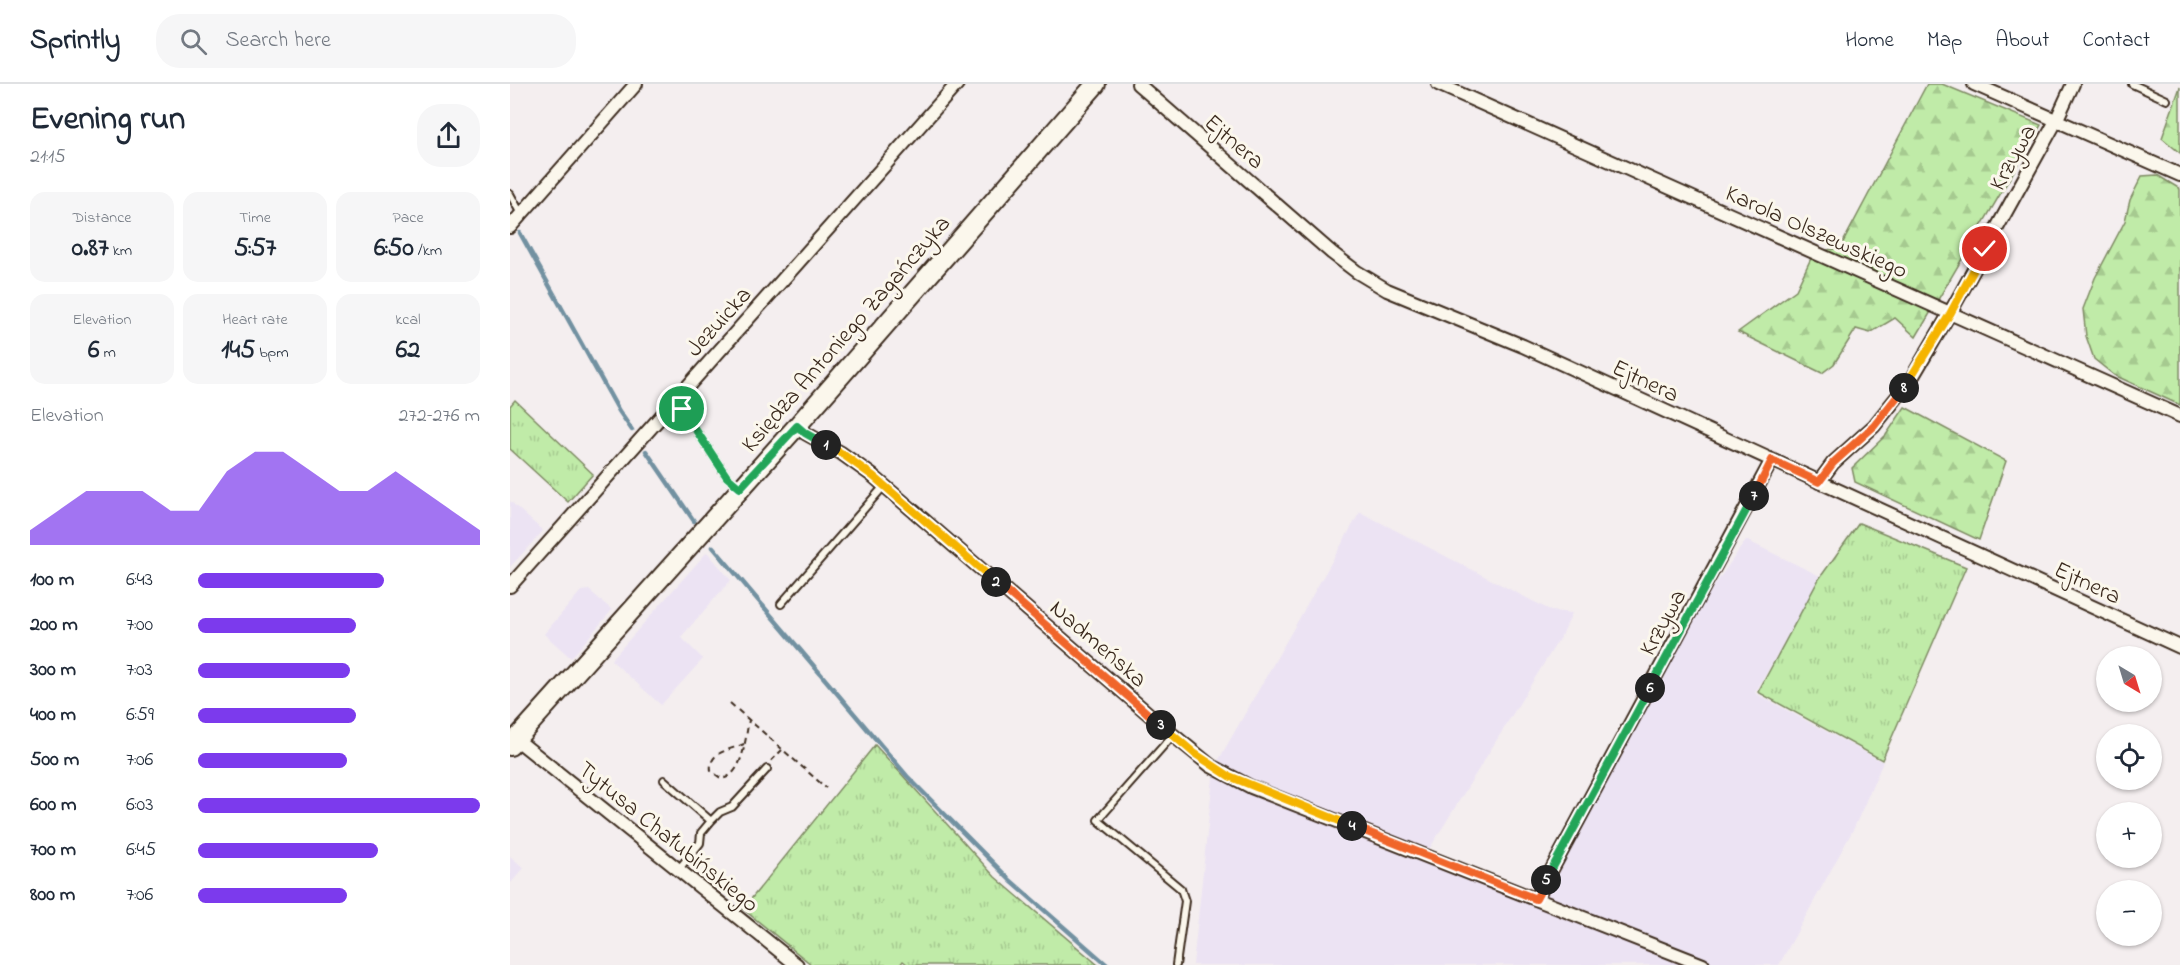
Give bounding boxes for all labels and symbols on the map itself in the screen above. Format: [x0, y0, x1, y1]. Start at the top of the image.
street label: Ejtnera [1195, 107, 1271, 179]
street label: Krzywa [1982, 119, 2048, 198]
street label: Karola Olszewskiego [1719, 177, 1913, 289]
street label: Księdza Antoniego Zagańczyka [734, 208, 961, 462]
pin [1959, 223, 2010, 274]
street label: Jezuicka [679, 280, 761, 366]
street label: Ejtnera [1606, 352, 1684, 413]
pin: 8 [1889, 373, 1919, 403]
pin [656, 383, 707, 434]
pin: 1 [811, 430, 841, 460]
pin: 7 [1739, 481, 1769, 511]
street label: Ejtnera [2048, 554, 2126, 615]
pin: 2 [981, 567, 1011, 597]
street label: Krzywa [1632, 584, 1698, 663]
street label: Nadmeńska [1041, 592, 1154, 697]
north arrow [2096, 646, 2162, 712]
pin: 6 [1635, 673, 1665, 703]
pin: 3 [1146, 710, 1176, 740]
street label: Tytusa Chałubińskiego [569, 754, 766, 923]
pin: 4 [1337, 811, 1367, 841]
pin: 5 [1531, 865, 1561, 895]

